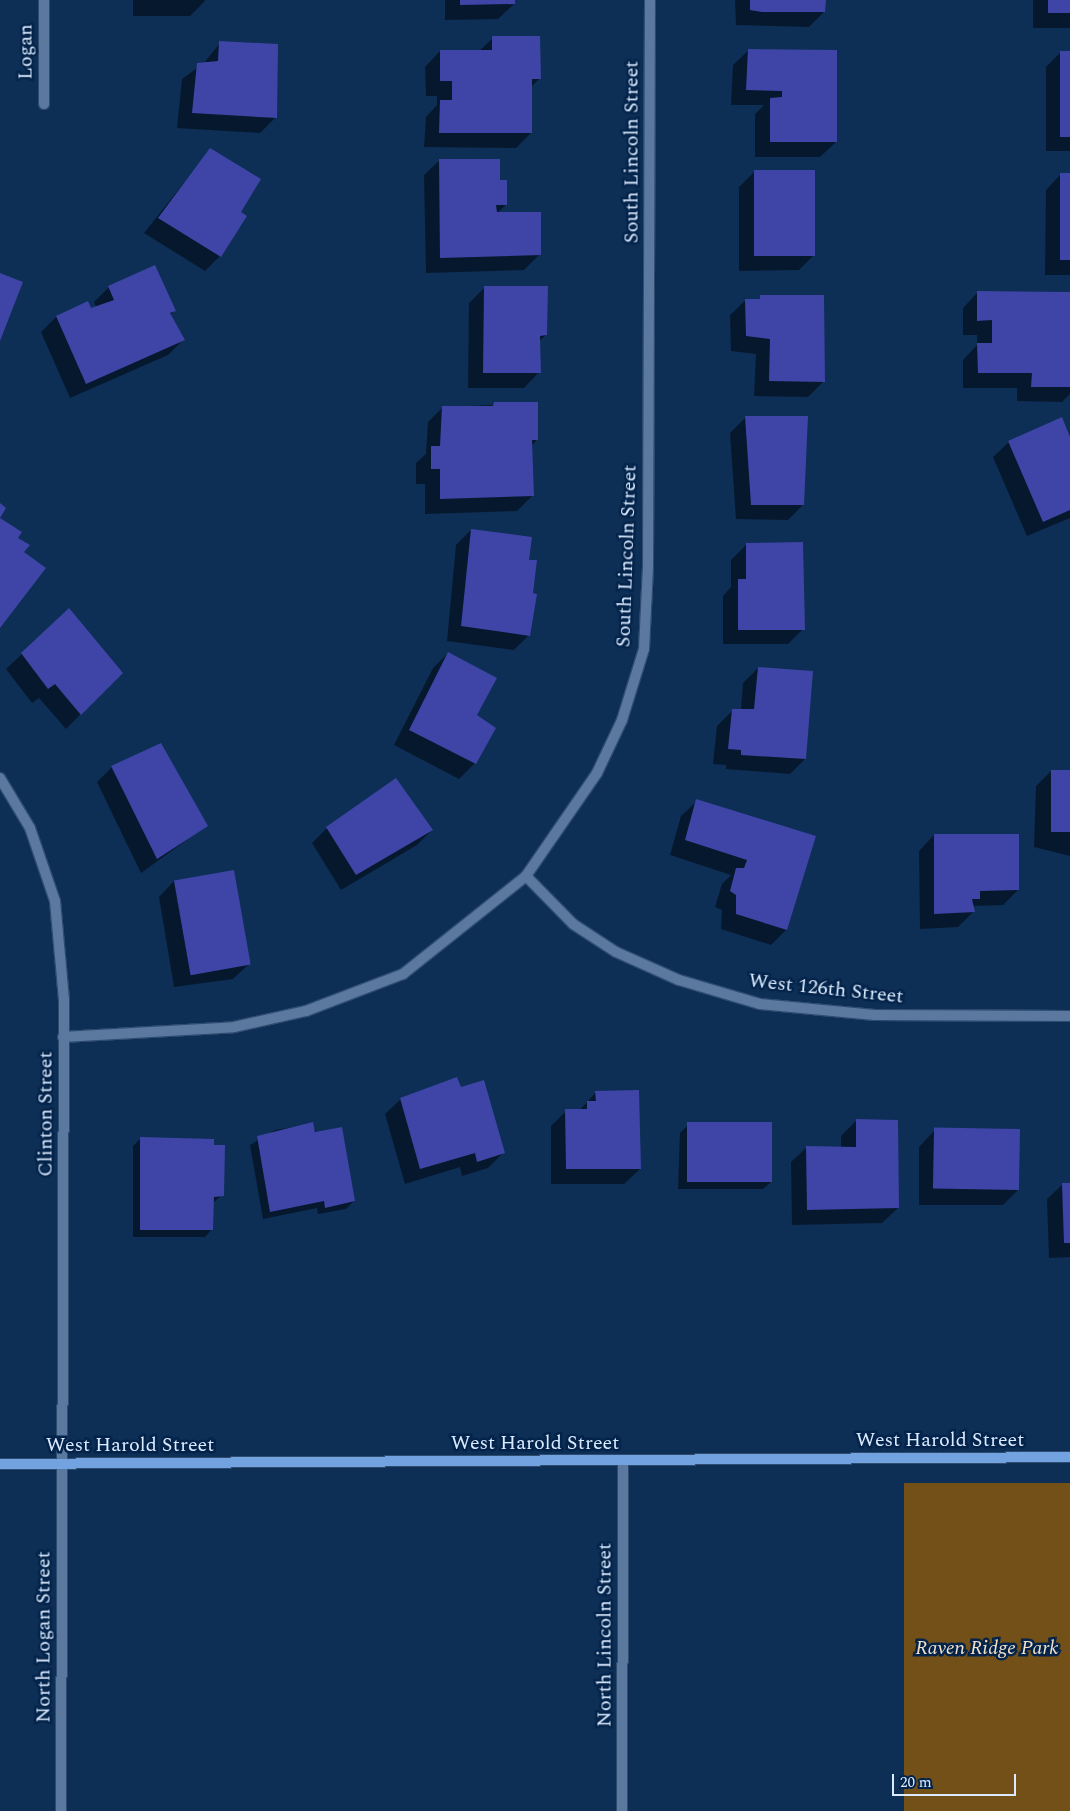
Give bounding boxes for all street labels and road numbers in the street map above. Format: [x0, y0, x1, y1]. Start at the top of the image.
street label: Logan [14, 24, 38, 80]
street label: South Lincoln Street [620, 61, 644, 243]
street label: South Lincoln Street [612, 464, 642, 648]
street label: West 126th Street [747, 969, 905, 1009]
street label: Clinton Street [34, 1051, 58, 1177]
street label: West Harold Street [856, 1428, 1024, 1452]
street label: West Harold Street [451, 1431, 619, 1455]
street label: West Harold Street [46, 1433, 214, 1457]
street label: North Lincoln Street [593, 1543, 617, 1727]
street label: North Logan Street [32, 1551, 56, 1723]

